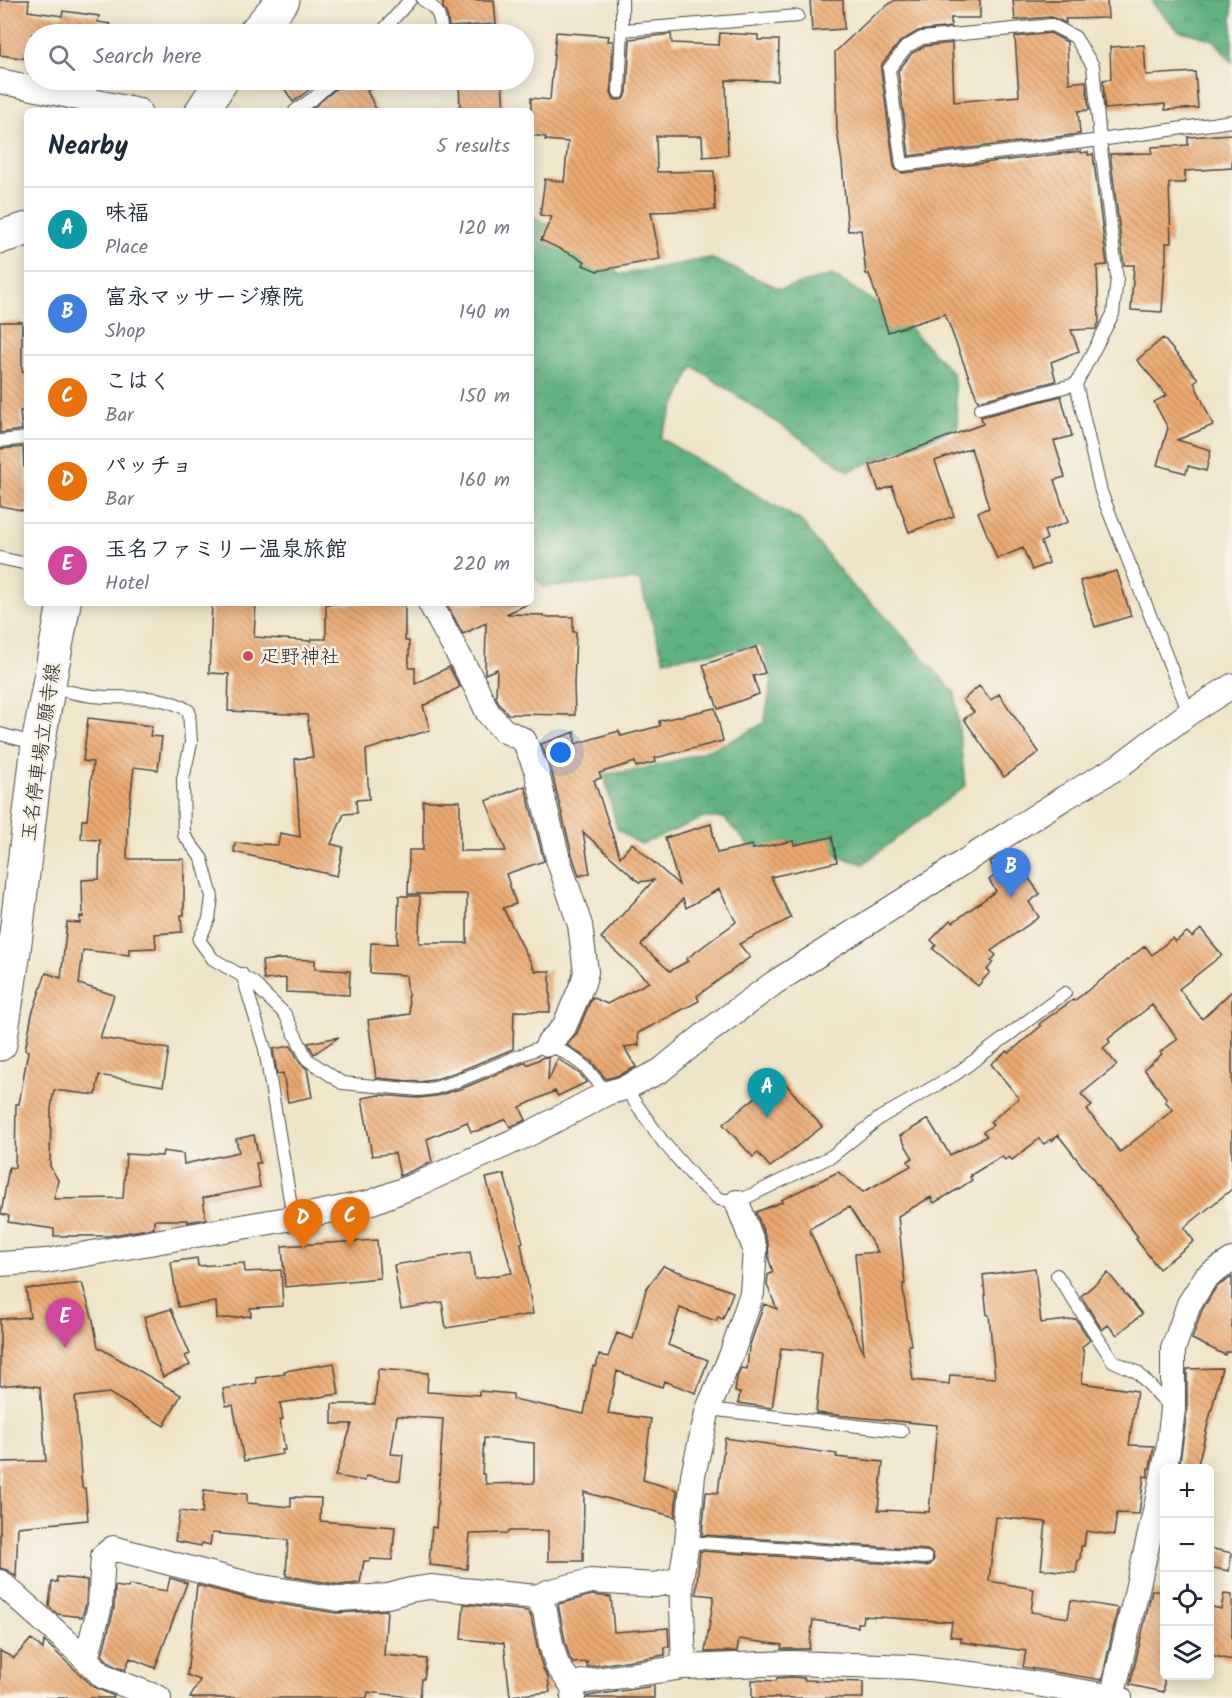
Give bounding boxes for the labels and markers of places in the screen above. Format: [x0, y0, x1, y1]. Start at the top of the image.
place label: 疋野神社 [260, 642, 340, 674]
marker: 疋野神社 [241, 649, 255, 663]
pin: B [992, 848, 1030, 898]
pin: A [748, 1068, 786, 1118]
pin: C [330, 1198, 370, 1247]
pin: D [284, 1200, 322, 1249]
pin: E [46, 1298, 84, 1348]

